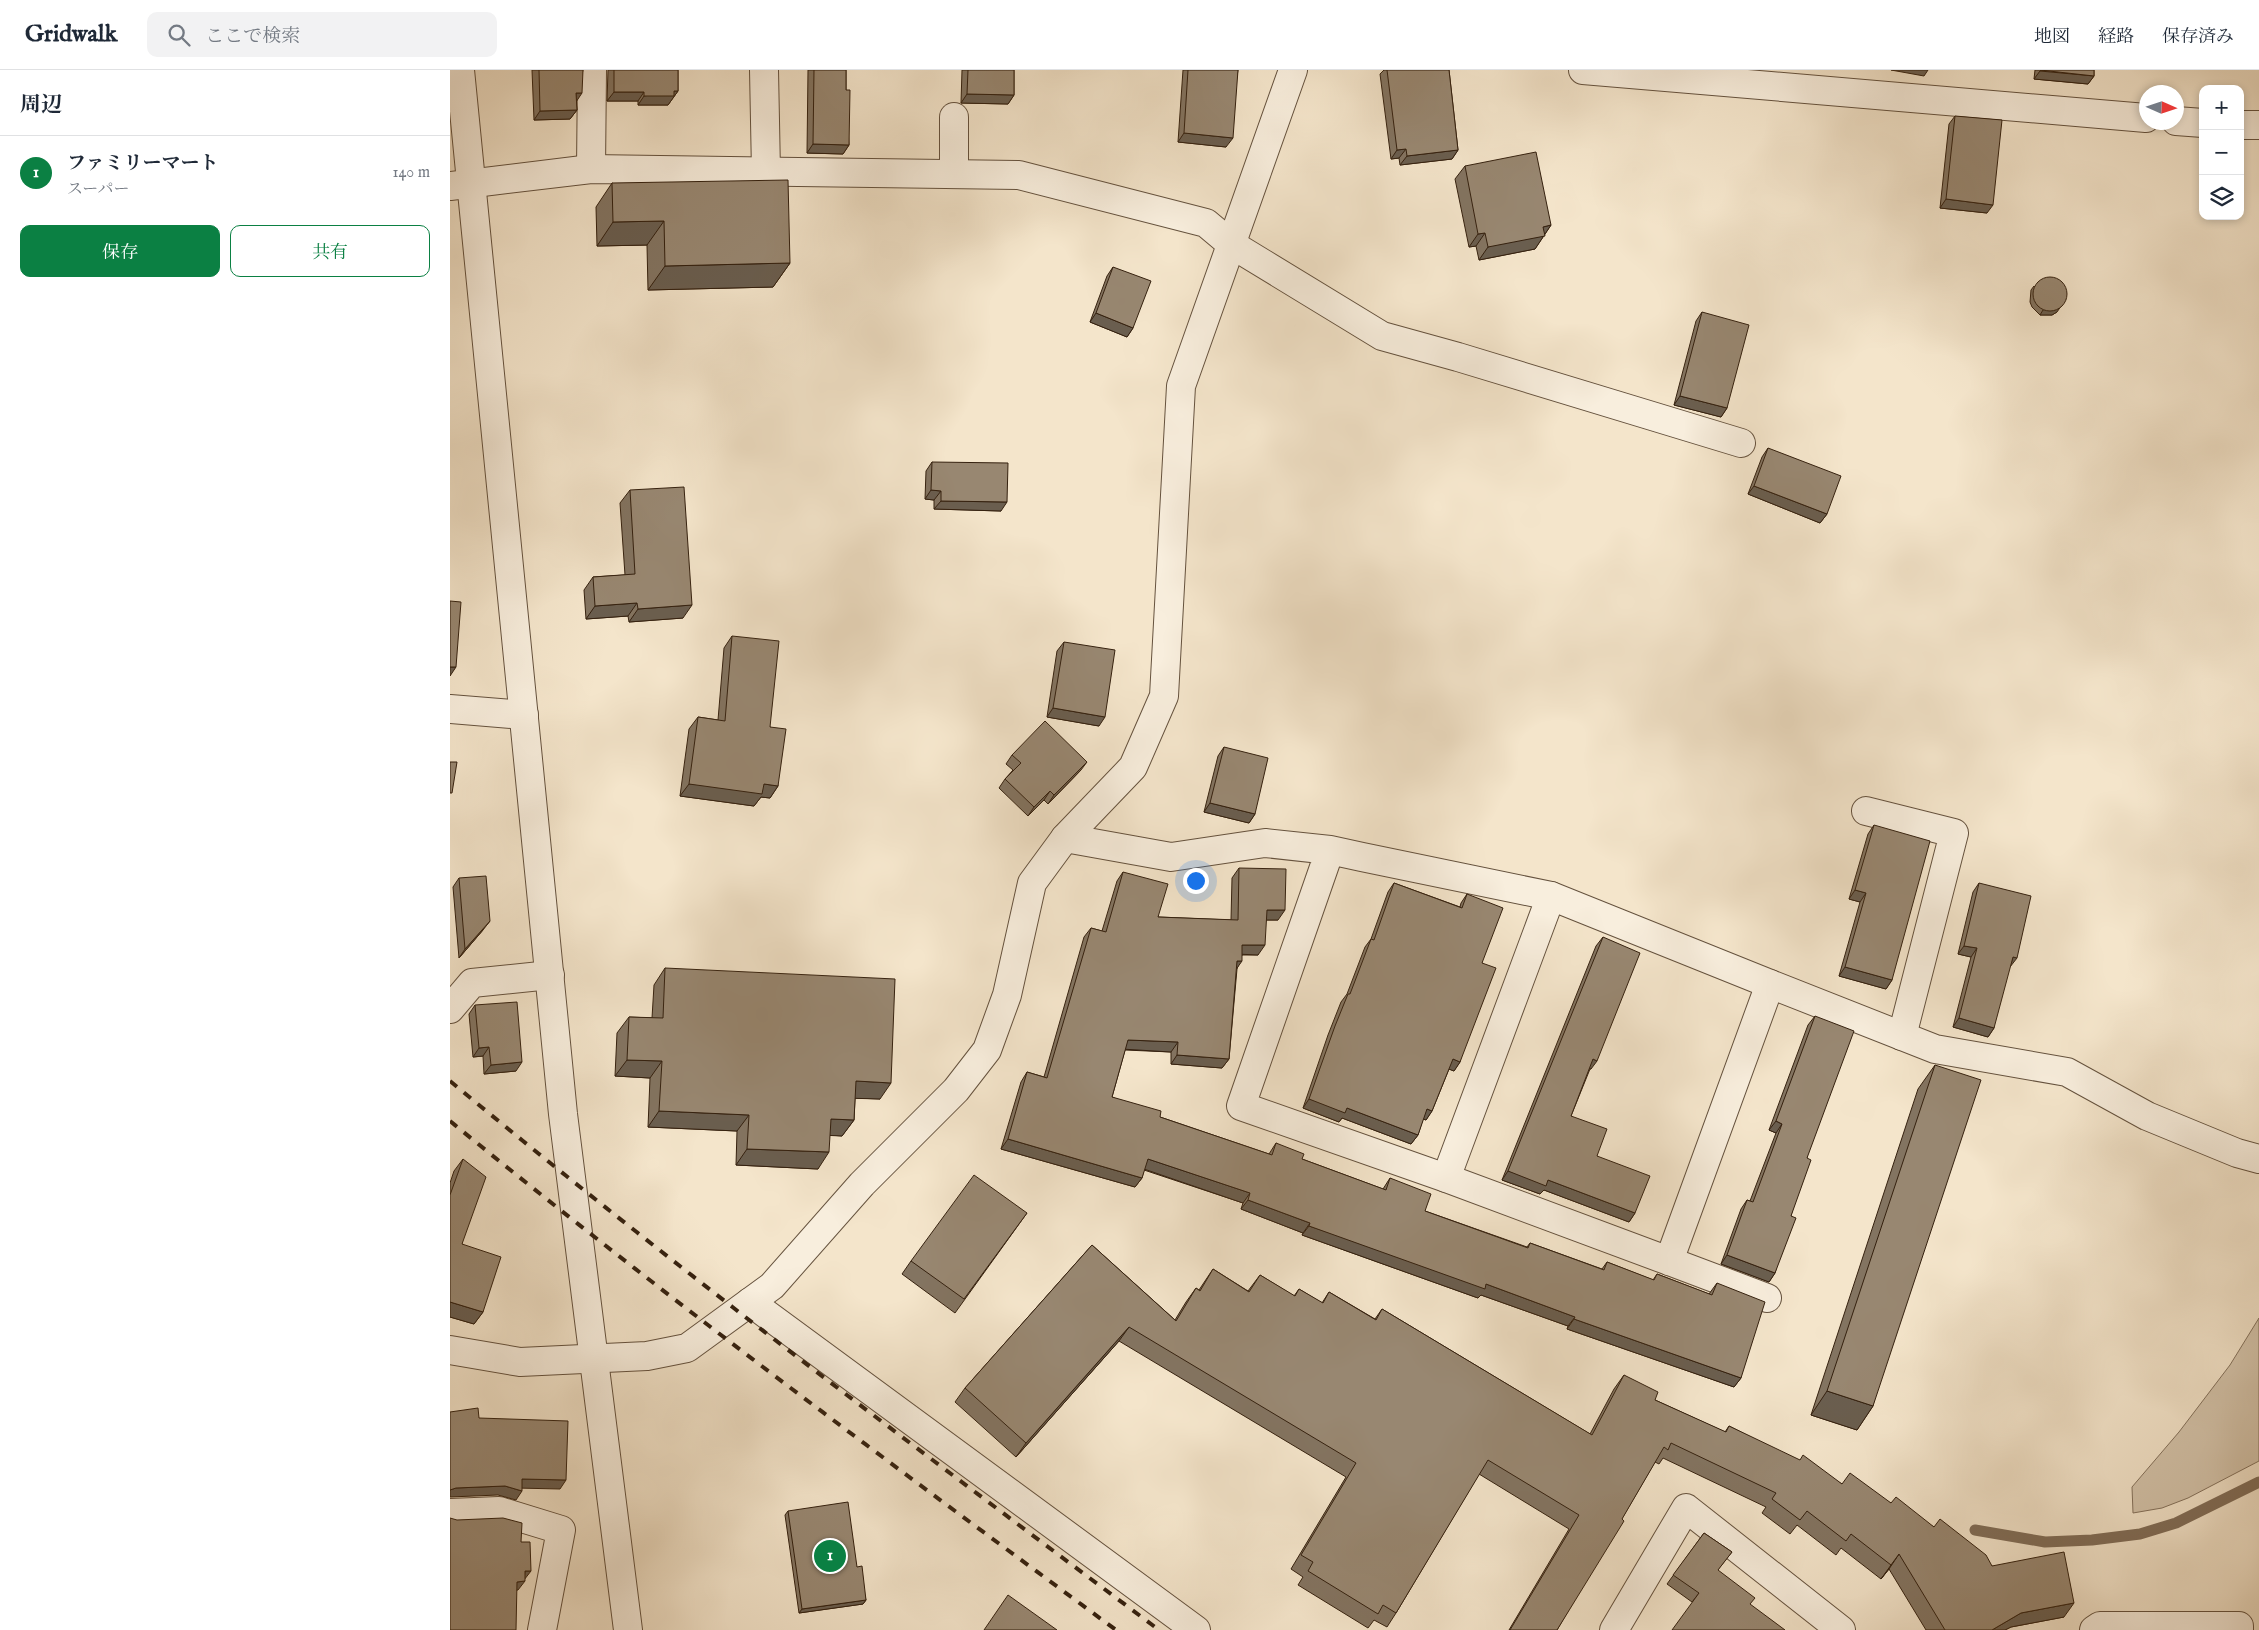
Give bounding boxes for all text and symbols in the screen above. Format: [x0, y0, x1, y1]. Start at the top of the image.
search box [147, 12, 497, 57]
text: Gridwalk [25, 19, 117, 50]
icon: search [165, 21, 193, 49]
text: ここで検索 [205, 25, 300, 49]
text: 地図 [2034, 26, 2070, 49]
text: 経路 [2098, 26, 2134, 49]
text: 保存済み [2162, 26, 2234, 49]
north arrow [2139, 85, 2184, 130]
map controls [2199, 85, 2244, 220]
button: + [2199, 85, 2244, 130]
text: 周辺 [20, 92, 62, 119]
button: − [2199, 130, 2244, 175]
text: ファミリーマート [67, 152, 219, 176]
text: 1 [33, 163, 39, 183]
text: 140 m [392, 163, 430, 183]
button: layers [2199, 175, 2244, 220]
text: スーパー [67, 180, 129, 200]
button: 保存 [20, 225, 220, 277]
button: 共有 [230, 225, 430, 277]
your location [1183, 868, 1209, 894]
pin: 1 [814, 1537, 846, 1575]

